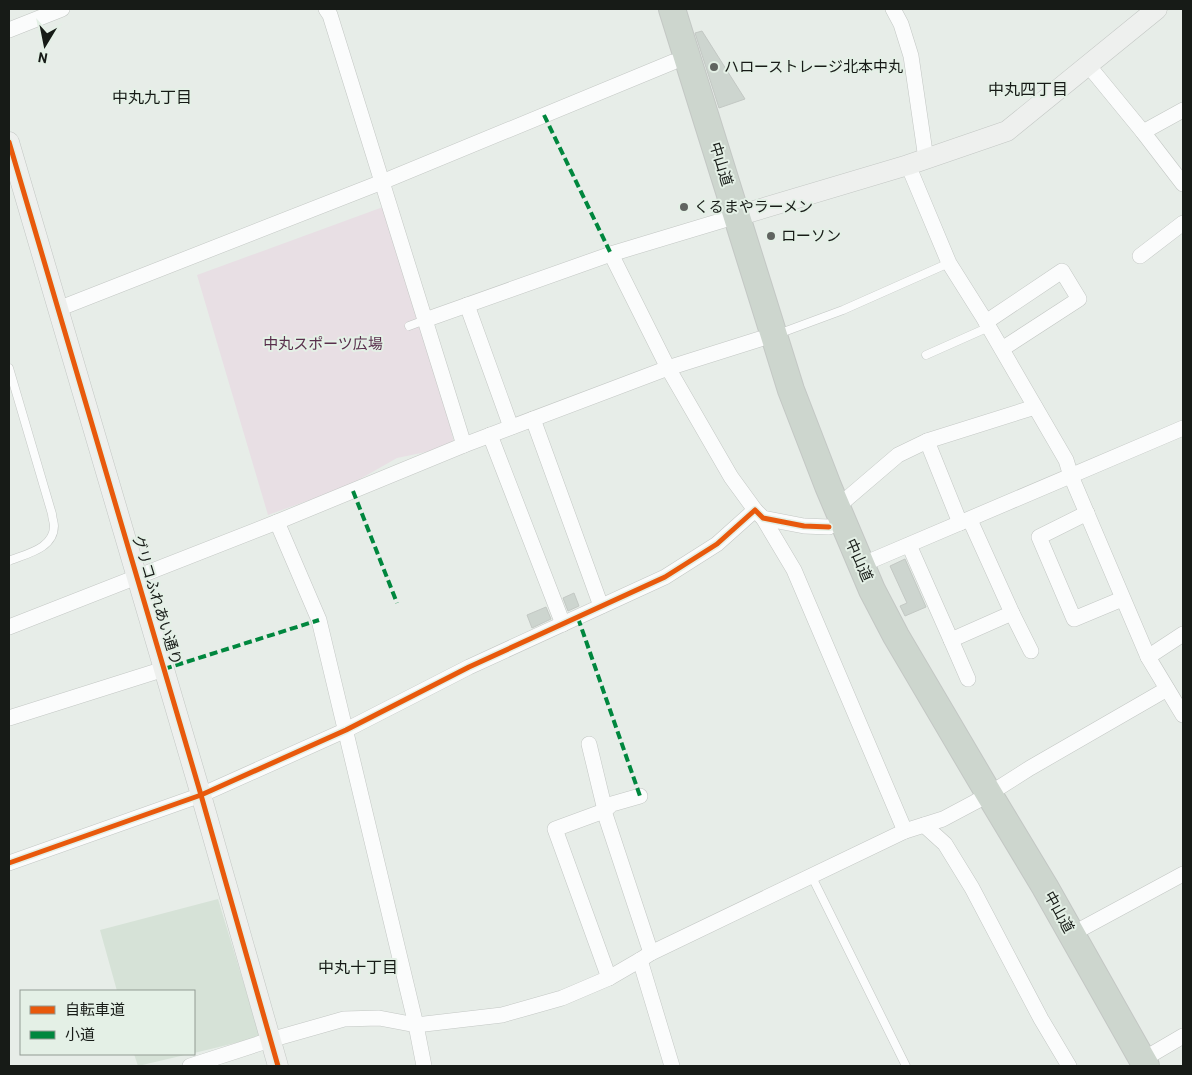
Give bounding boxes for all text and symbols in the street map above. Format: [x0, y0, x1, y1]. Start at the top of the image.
north arrow [20, 20, 70, 70]
text: N [37, 49, 49, 67]
place label: ハローストレージ北本中丸 [724, 57, 903, 75]
marker: ハローストレージ北本中丸 [708, 61, 720, 73]
district label: 中丸四丁目 [988, 79, 1068, 98]
district label: 中丸九丁目 [112, 87, 192, 106]
street label: 中山道 [707, 140, 737, 188]
place label: くるまやラーメン [694, 197, 813, 215]
marker: くるまやラーメン [678, 201, 690, 213]
place label: ローソン [781, 226, 841, 244]
marker: ローソン [765, 230, 777, 242]
park label: 中丸スポーツ広場 [263, 334, 383, 352]
street label: グリコふれあい通り [130, 533, 186, 667]
street label: 中山道 [843, 535, 877, 584]
street label: 中山道 [1041, 887, 1079, 936]
district label: 中丸十丁目 [318, 957, 398, 976]
legend [20, 990, 195, 1055]
text: 自転車道 [65, 1000, 125, 1018]
text: 小道 [65, 1025, 95, 1043]

